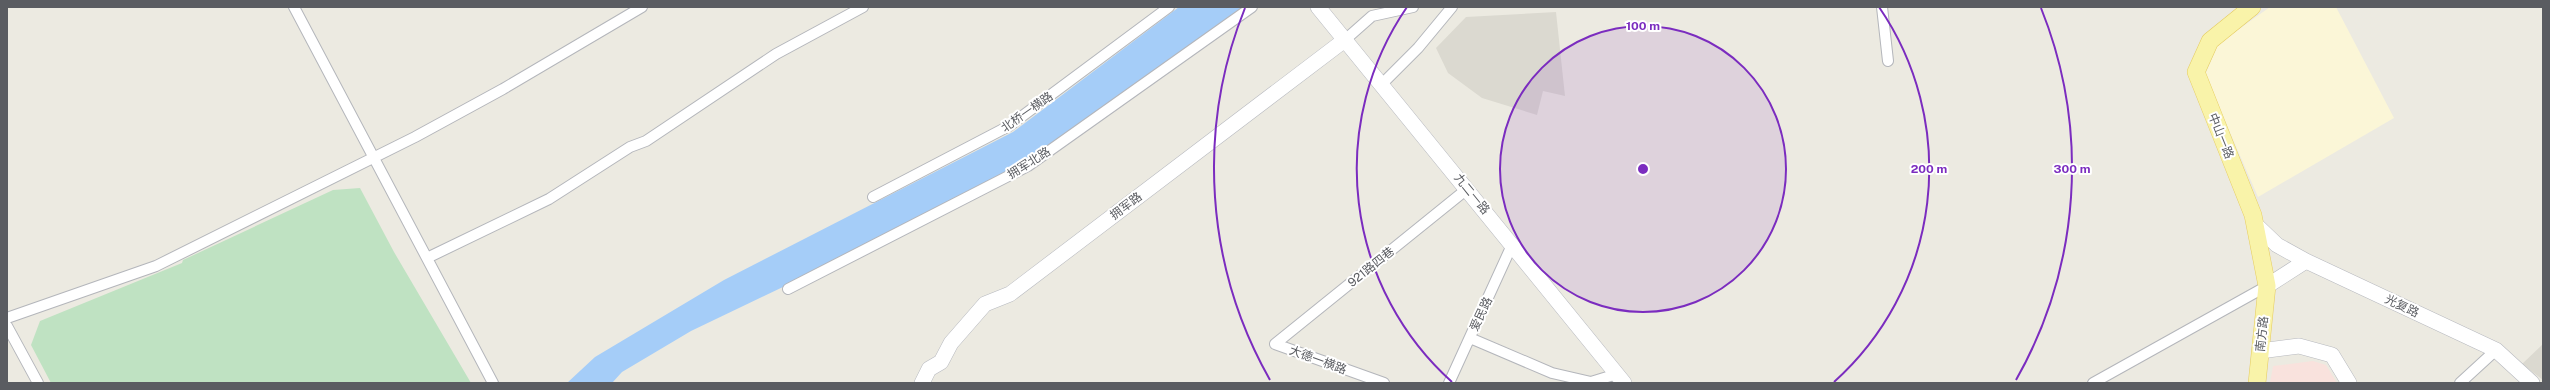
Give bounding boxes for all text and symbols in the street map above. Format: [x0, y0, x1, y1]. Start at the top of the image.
text: 100 m [1626, 19, 1660, 33]
street label: 北桥一横路 [998, 89, 1056, 135]
street label: 中山一路 [2206, 111, 2236, 161]
street label: 拥军北路 [1005, 144, 1053, 182]
centre of rings [1636, 162, 1650, 176]
text: 200 m [1911, 162, 1947, 176]
text: 300 m [2054, 162, 2091, 176]
street label: 九二一路 [1451, 171, 1493, 217]
street label: 拥军路 [1107, 190, 1145, 222]
street label: 921路四巷 [1345, 244, 1397, 290]
street label: 光复路 [2383, 292, 2421, 320]
street label: 爱民路 [1467, 295, 1495, 333]
street label: 南方路 [2253, 315, 2271, 353]
street label: 大德一横路 [1287, 343, 1349, 377]

